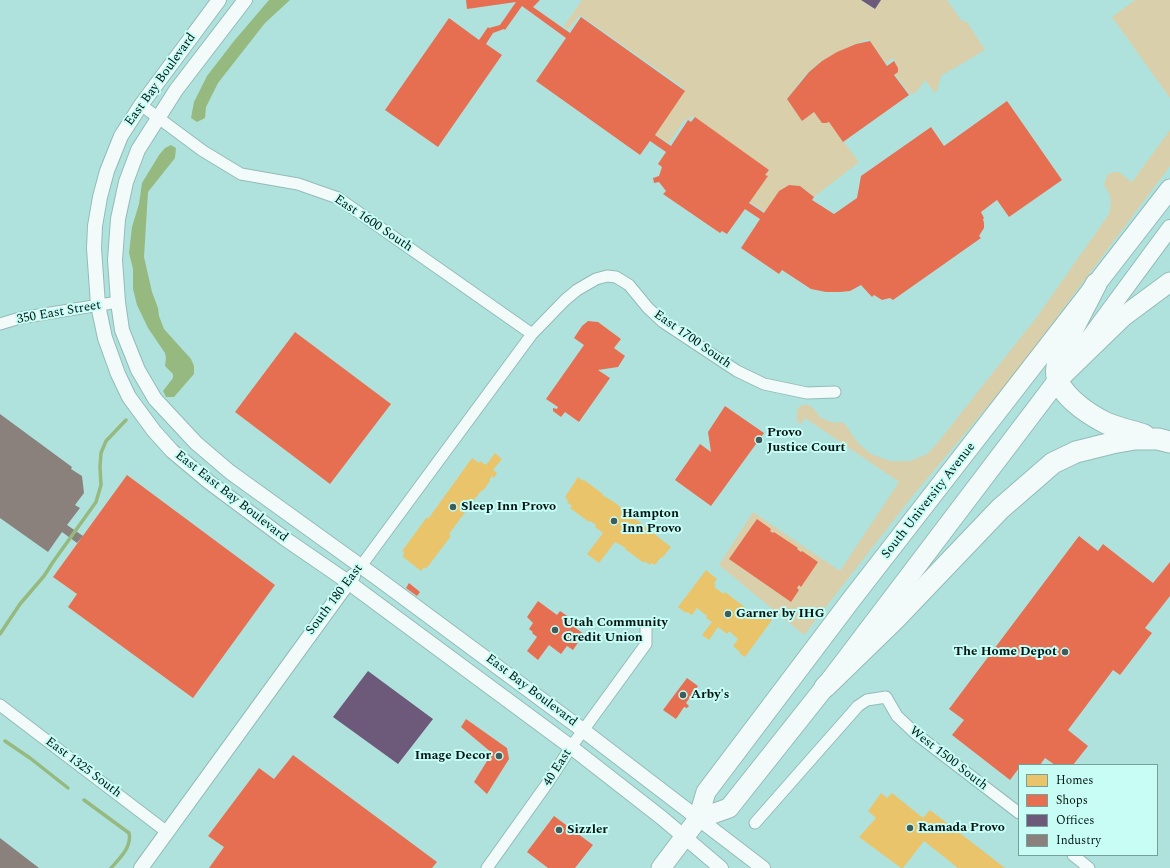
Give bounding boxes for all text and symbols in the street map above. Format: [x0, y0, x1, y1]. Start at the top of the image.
street label: East Bay Boulevard [122, 31, 200, 129]
street label: East 1600 South [331, 192, 415, 256]
street label: 350 East Street [16, 298, 102, 328]
street label: East 1700 South [650, 307, 734, 373]
place label: Provo Justice Court [767, 425, 846, 456]
marker: Provo Justice Court [754, 435, 764, 445]
street label: South University Avenue [879, 440, 979, 562]
street label: East East Bay Boulevard [172, 448, 290, 546]
place label: Sleep Inn Provo [461, 499, 556, 515]
marker: Sleep Inn Provo [448, 502, 458, 512]
place label: Hampton Inn Provo [622, 506, 681, 537]
marker: Hampton Inn Provo [609, 516, 619, 526]
street label: South 180 East [303, 562, 367, 638]
place label: Garner by IHG [736, 606, 825, 622]
marker: Garner by IHG [723, 609, 733, 619]
place label: Utah Community Credit Union [563, 615, 668, 646]
marker: Utah Community Credit Union [550, 625, 560, 635]
place label: The Home Depot [954, 644, 1057, 660]
marker: The Home Depot [1060, 647, 1070, 657]
street label: East Bay Boulevard [482, 651, 580, 731]
place label: Arby's [691, 687, 729, 703]
marker: Arby's [678, 690, 688, 700]
street label: West 1500 South [906, 724, 990, 794]
street label: East 1325 South [42, 734, 124, 802]
street label: 40 East [540, 746, 576, 790]
place label: Image Decor [415, 748, 491, 764]
marker: Image Decor [494, 751, 504, 761]
legend [1018, 764, 1158, 856]
text: Homes [1056, 771, 1094, 790]
text: Shops [1056, 791, 1088, 810]
text: Offices [1056, 811, 1095, 830]
place label: Ramada Provo [918, 820, 1005, 836]
place label: Sizzler [567, 822, 608, 838]
marker: Ramada Provo [905, 823, 915, 833]
marker: Sizzler [554, 825, 564, 835]
text: Industry [1056, 831, 1101, 850]

